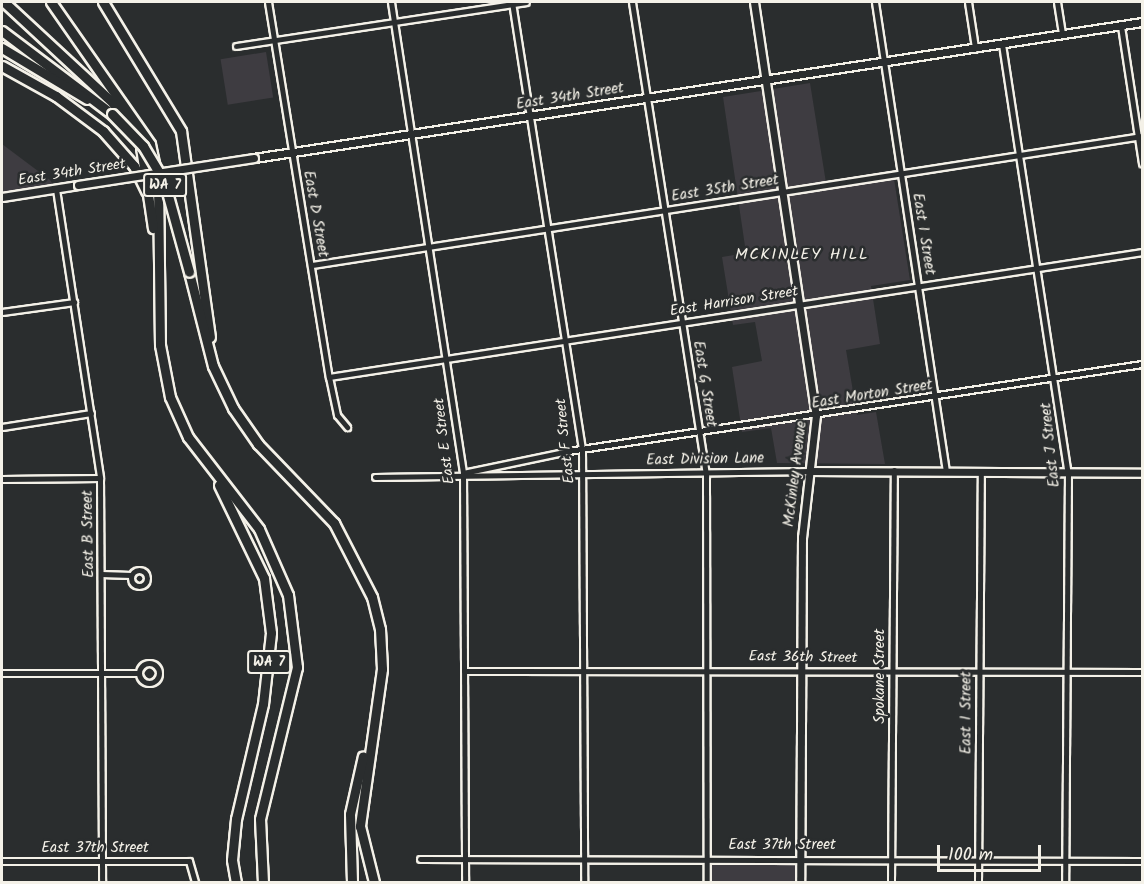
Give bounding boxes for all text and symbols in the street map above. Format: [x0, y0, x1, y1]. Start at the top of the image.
street label: East 34th Street [515, 80, 625, 114]
street label: East 34th Street [17, 156, 127, 190]
street label: East D Street [299, 169, 331, 259]
street label: East 35th Street [670, 172, 780, 206]
road number: WA 7 [142, 174, 188, 196]
street label: East I Street [908, 192, 938, 276]
district label: MCKINLEY HILL [735, 245, 869, 265]
street label: East Harrison Street [668, 283, 800, 321]
street label: East G Street [688, 340, 720, 428]
street label: East Morton Street [810, 377, 934, 413]
street label: East E Street [431, 397, 459, 485]
street label: East F Street [553, 397, 579, 485]
street label: East J Street [1038, 402, 1064, 488]
street label: McKinley Avenue [781, 420, 811, 528]
street label: East Division Lane [646, 450, 764, 470]
street label: East B Street [79, 490, 99, 578]
street label: Spokane Street [872, 629, 890, 723]
street label: East 36th Street [748, 648, 858, 668]
road number: WA 7 [246, 651, 292, 673]
street label: East I Street [958, 672, 976, 754]
scale bar [940, 833, 1044, 871]
street label: East 37th Street [728, 837, 836, 855]
street label: East 37th Street [41, 840, 149, 858]
text: 100 m [948, 841, 993, 870]

